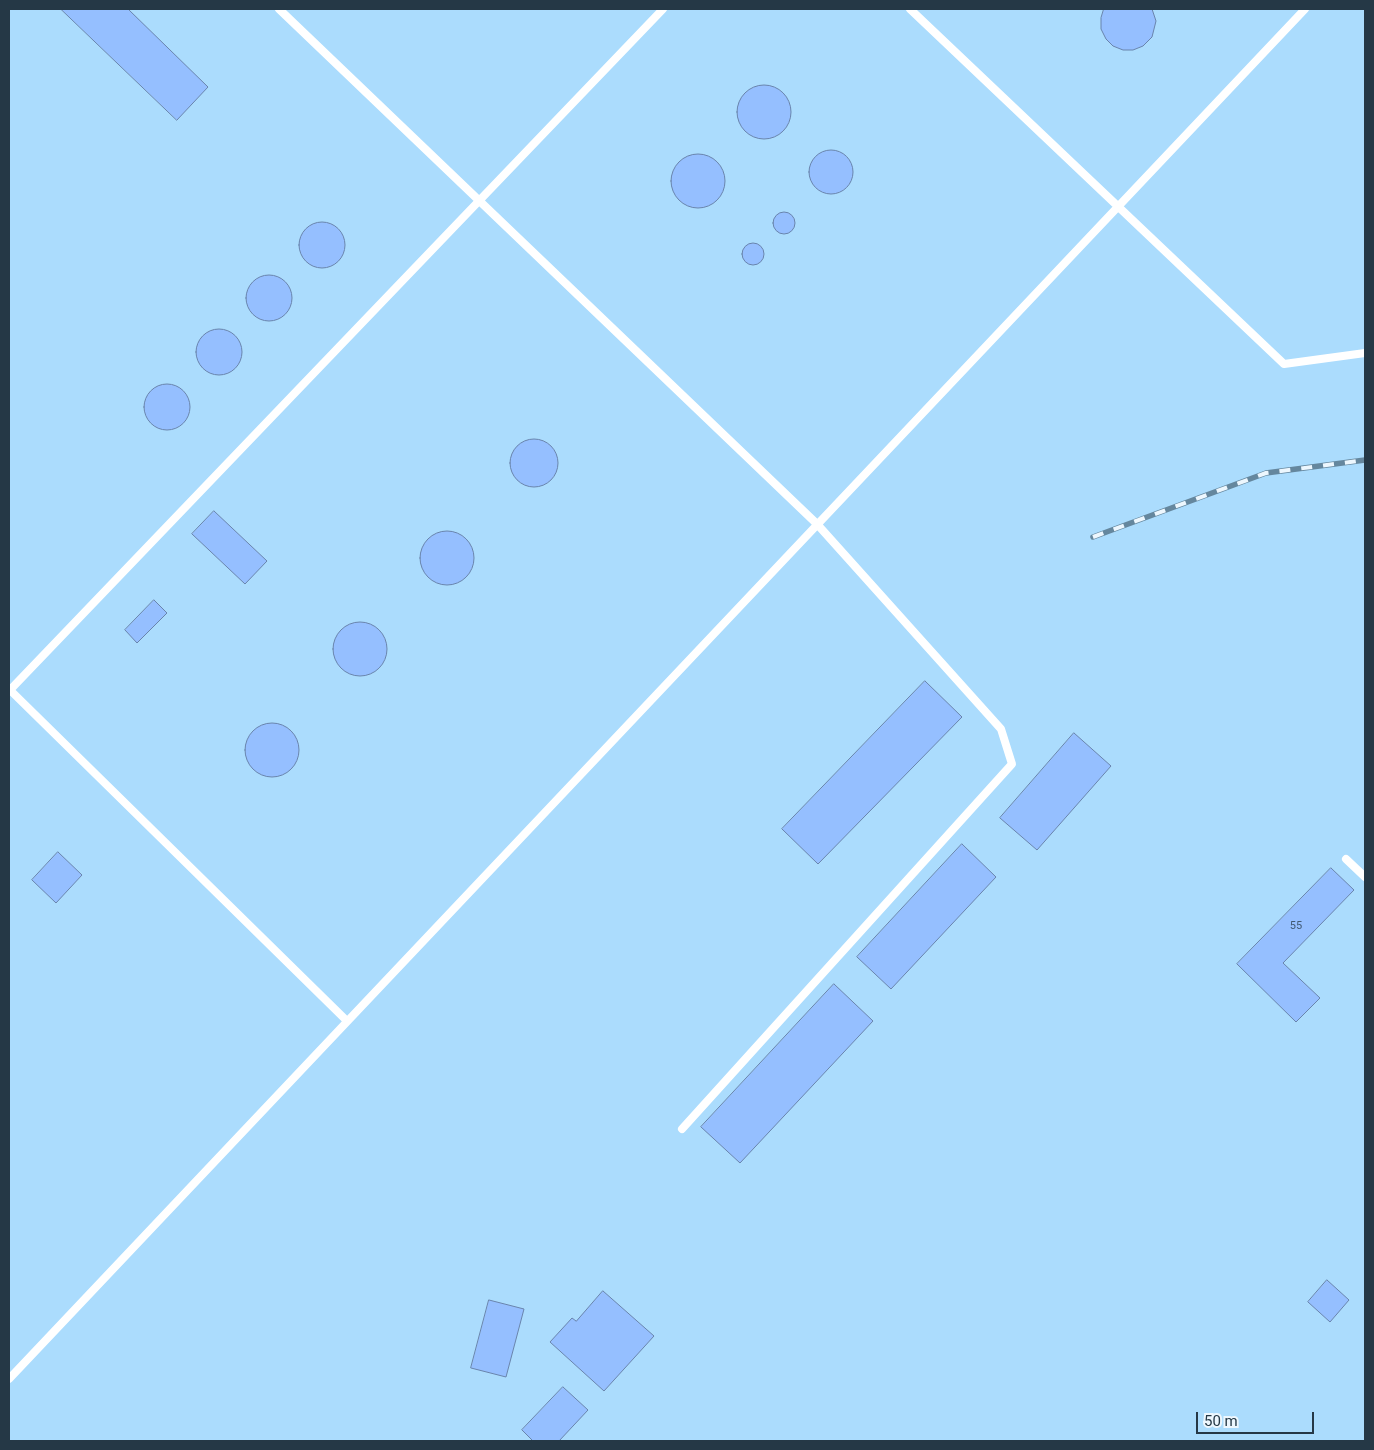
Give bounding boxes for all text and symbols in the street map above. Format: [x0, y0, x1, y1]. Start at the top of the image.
house number: 55 [1290, 919, 1302, 933]
scale bar [1199, 1402, 1316, 1434]
text: 50 m [1204, 1412, 1238, 1430]

